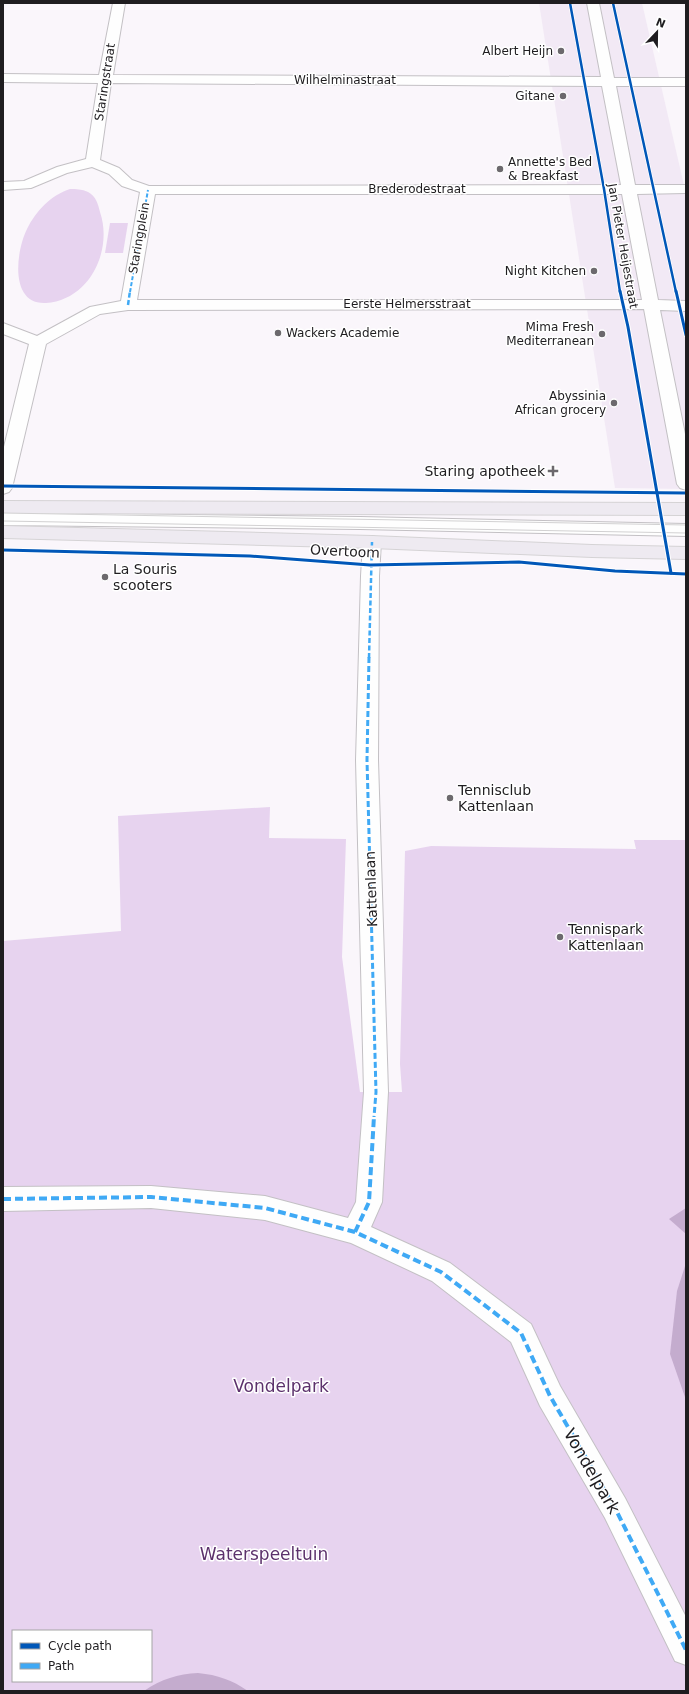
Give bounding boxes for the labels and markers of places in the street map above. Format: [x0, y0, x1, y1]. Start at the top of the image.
place label: Albert Heijn [482, 44, 553, 58]
marker: Albert Heijn [556, 46, 566, 56]
place label: Gitane [515, 89, 555, 103]
marker: Gitane [558, 91, 568, 101]
place label: Annette's Bed & Breakfast [508, 155, 592, 183]
marker: Annette's Bed & Breakfast [495, 164, 505, 174]
place label: Night Kitchen [505, 264, 586, 278]
marker: Night Kitchen [589, 266, 599, 276]
place label: Mima Fresh Mediterranean [506, 320, 594, 348]
place label: Wackers Academie [286, 326, 399, 340]
marker: Wackers Academie [273, 328, 283, 338]
marker: Mima Fresh Mediterranean [597, 329, 607, 339]
place label: Abyssinia African grocery [515, 389, 606, 417]
marker: Abyssinia African grocery [609, 398, 619, 408]
place label: Staring apotheek [424, 463, 546, 479]
marker: Staring apotheek [548, 466, 558, 476]
place label: La Souris scooters [113, 561, 177, 593]
marker: La Souris scooters [100, 572, 110, 582]
place label: Tennisclub Kattenlaan [457, 782, 534, 814]
marker: Tennisclub Kattenlaan [445, 793, 455, 803]
place label: Tennispark Kattenlaan [567, 921, 644, 953]
marker: Tennispark Kattenlaan [555, 932, 565, 942]

